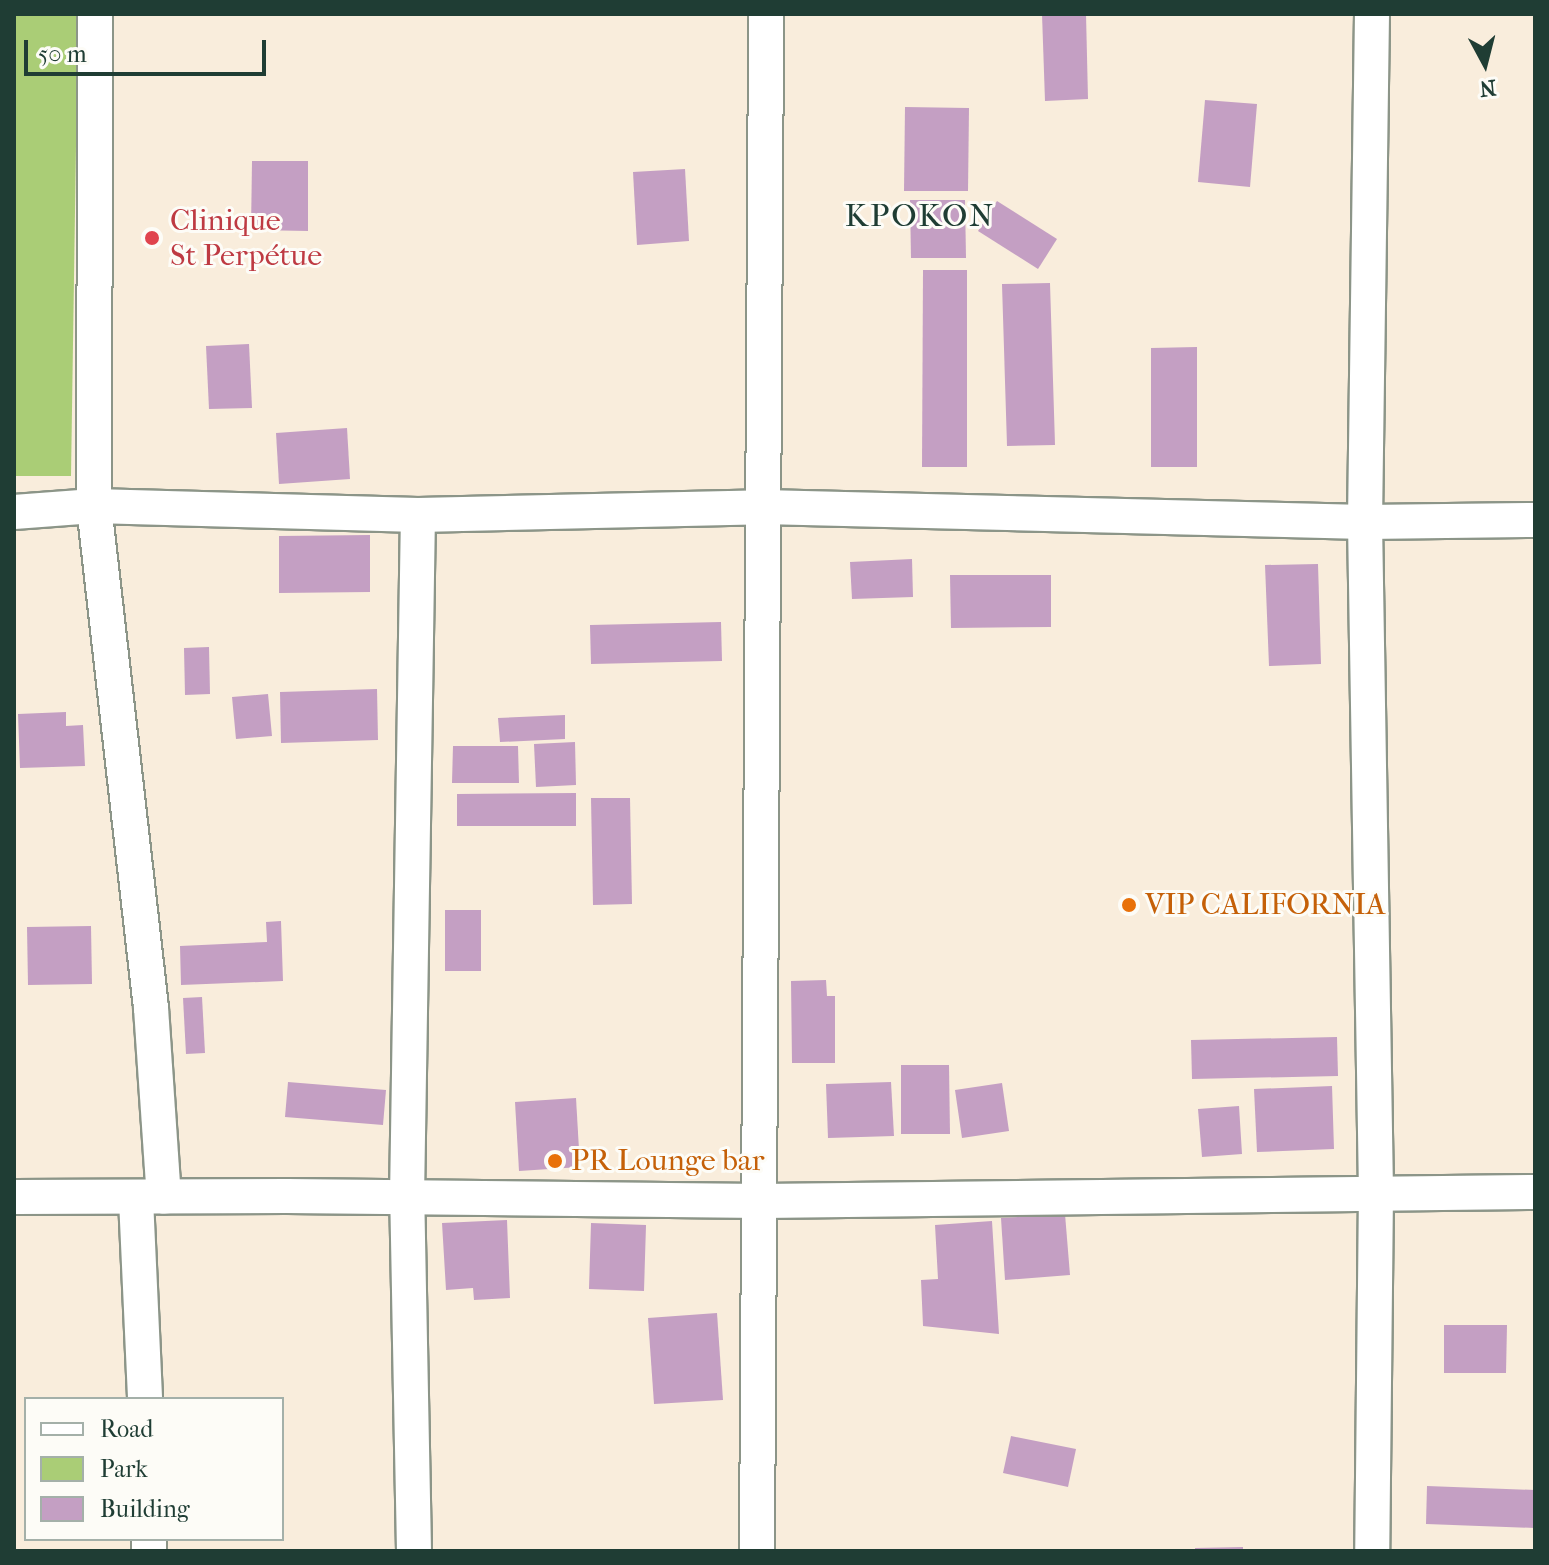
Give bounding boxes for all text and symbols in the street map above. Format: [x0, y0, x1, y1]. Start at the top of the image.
scale bar [28, 24, 270, 74]
north arrow [1445, 24, 1525, 104]
text: 50 m [38, 40, 87, 68]
text: N [1478, 74, 1498, 102]
district label: KPOKON [845, 197, 995, 235]
place label: Clinique St Perpétue [170, 203, 322, 274]
marker: Clinique St Perpétue [141, 227, 163, 249]
place label: VIP CALIFORNIA [1145, 887, 1385, 923]
marker: VIP CALIFORNIA [1120, 896, 1138, 914]
place label: PR Lounge bar [571, 1143, 764, 1179]
marker: PR Lounge bar [546, 1152, 564, 1170]
legend [24, 1397, 284, 1541]
text: Road [100, 1415, 153, 1443]
text: Park [100, 1455, 148, 1483]
text: Building [100, 1495, 190, 1523]

